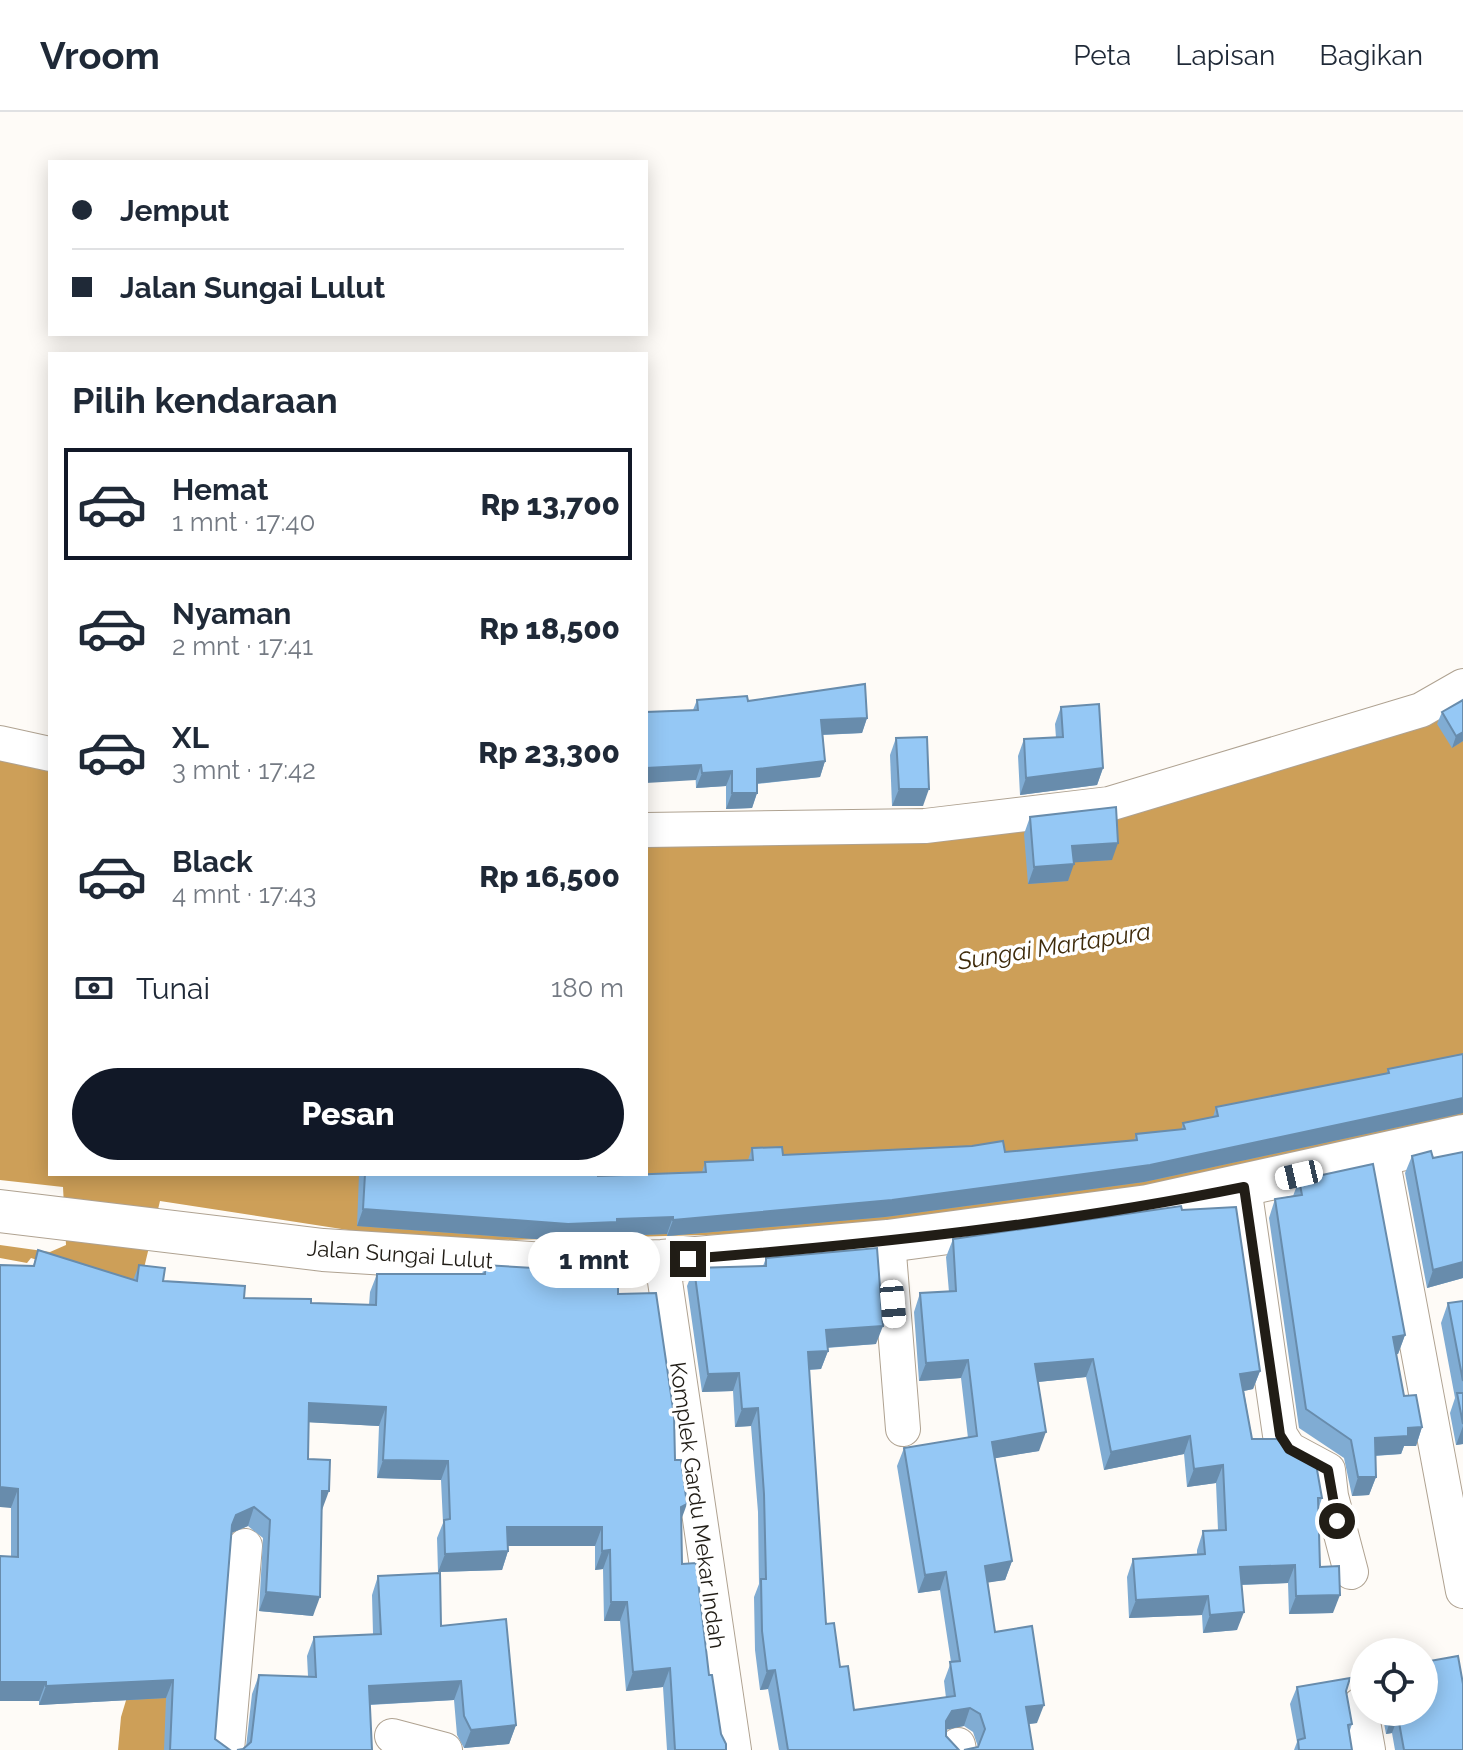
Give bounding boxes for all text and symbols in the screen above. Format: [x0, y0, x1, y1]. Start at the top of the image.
text: Vroom [40, 33, 160, 78]
text: Peta [1073, 39, 1131, 72]
text: Lapisan [1175, 39, 1275, 72]
text: Bagikan [1319, 39, 1423, 72]
text: Jemput [120, 193, 229, 228]
text: Jalan Sungai Lulut [120, 270, 385, 305]
text: Pilih kendaraan [72, 379, 338, 421]
icon: car [76, 468, 148, 540]
text: Hemat [172, 472, 269, 507]
text: Rp 13,700 [480, 487, 620, 522]
text: 1 mnt · 17:40 [172, 507, 315, 537]
icon: car [76, 592, 148, 664]
text: Nyaman [172, 596, 292, 631]
text: Rp 18,500 [479, 611, 620, 646]
text: 2 mnt · 17:41 [172, 631, 313, 661]
icon: car [76, 716, 148, 788]
text: XL [172, 720, 209, 755]
text: Rp 23,300 [478, 735, 620, 770]
text: 3 mnt · 17:42 [172, 755, 316, 785]
icon: car [76, 840, 148, 912]
text: Black [172, 844, 253, 879]
text: Rp 16,500 [479, 859, 620, 894]
text: 4 mnt · 17:43 [172, 879, 317, 909]
water label: Sungai Martapura [954, 916, 1153, 976]
icon: cash [72, 966, 116, 1010]
text: Tunai [136, 971, 210, 1006]
text: 180 m [551, 973, 624, 1003]
button: Pesan [72, 1068, 624, 1160]
car [1273, 1158, 1325, 1192]
callout: 1 mnt [528, 1231, 660, 1287]
street label: Jalan Sungai Lulut [306, 1235, 494, 1274]
route end [670, 1241, 706, 1277]
text: 1 mnt [559, 1245, 629, 1275]
car [879, 1279, 907, 1329]
street label: Komplek Gardu Mekar Indah [665, 1360, 731, 1650]
route start [1319, 1503, 1355, 1539]
map controls [1350, 1638, 1438, 1726]
button: locate [1350, 1638, 1438, 1726]

